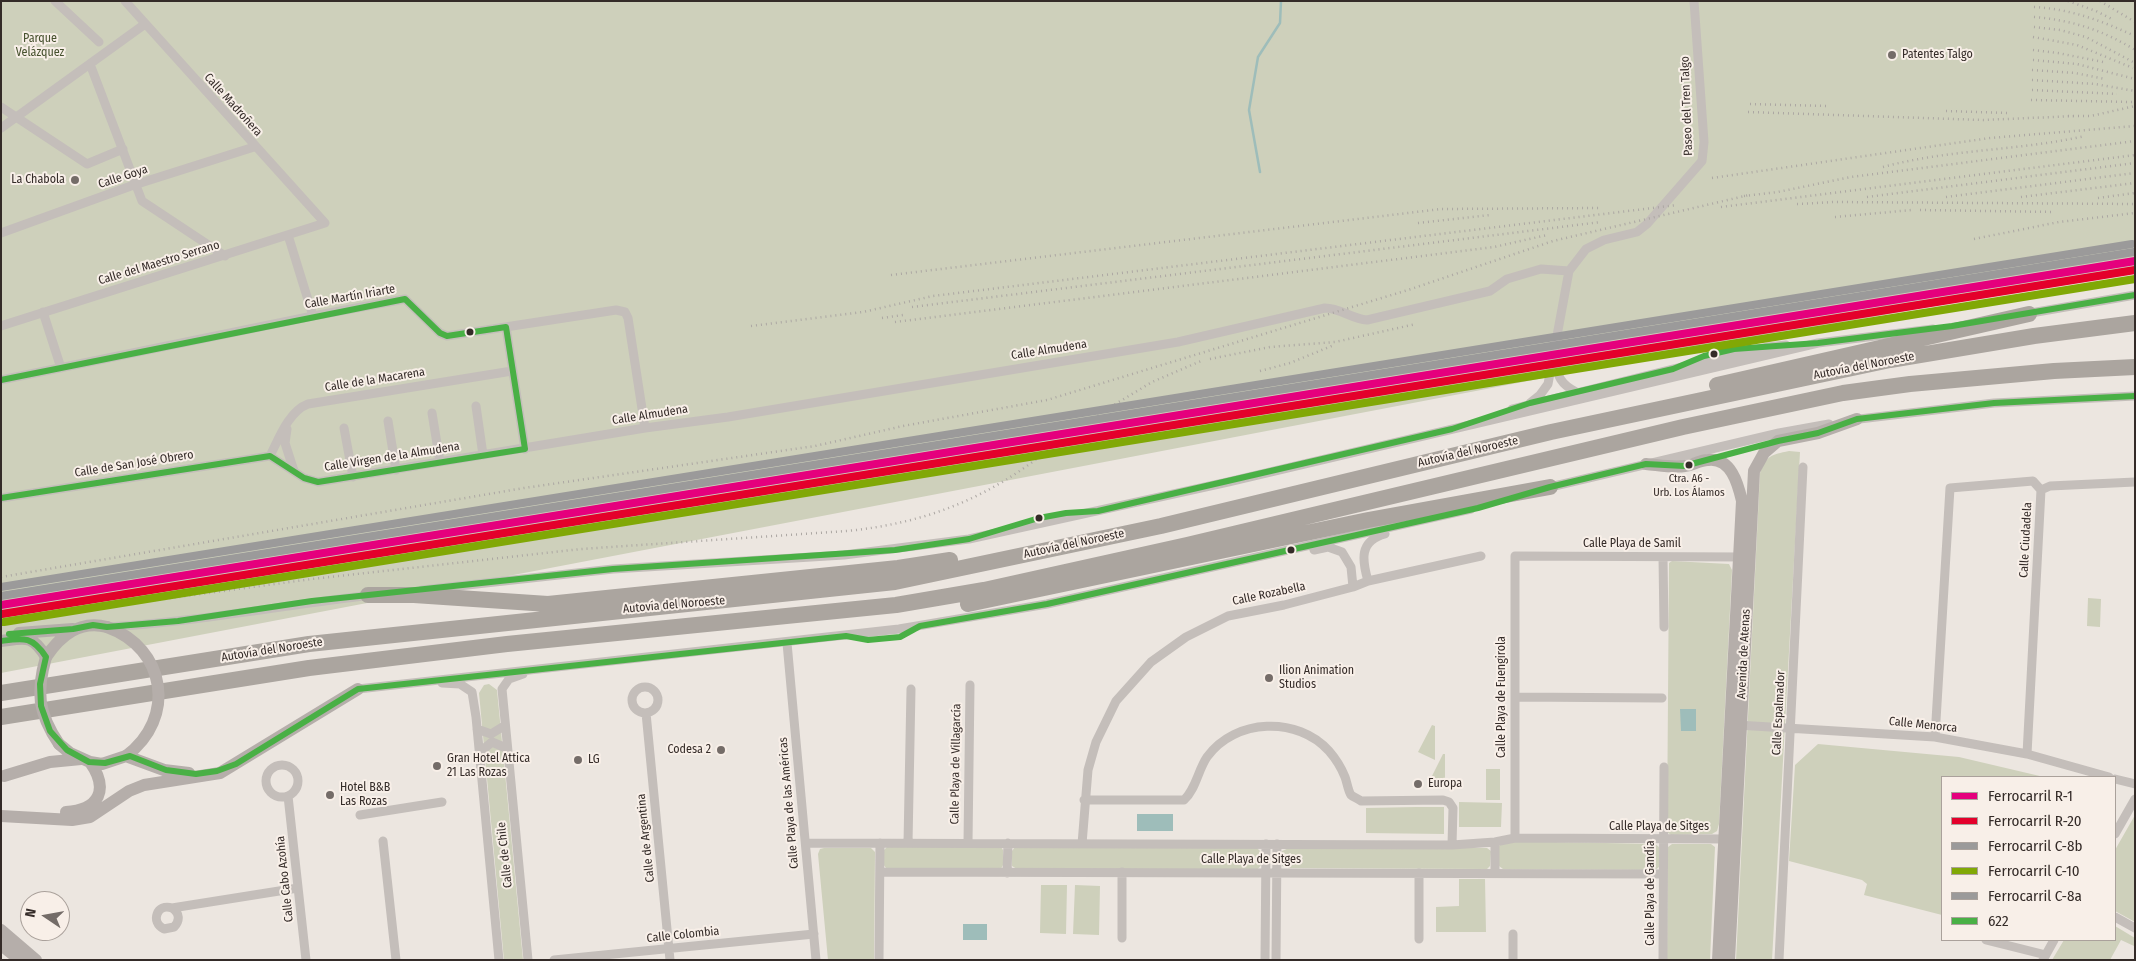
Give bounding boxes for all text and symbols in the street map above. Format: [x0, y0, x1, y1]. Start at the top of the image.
park label: Parque Velázquez [16, 32, 64, 60]
place label: Patentes Talgo [1902, 48, 1973, 62]
marker: Patentes Talgo [1886, 49, 1898, 61]
street label: Paseo del Tren Talgo [1678, 56, 1696, 156]
street label: Calle Madroñera [201, 71, 265, 139]
street label: Calle Goya [97, 162, 149, 192]
place label: La Chabola [11, 173, 65, 187]
marker: La Chabola [69, 174, 81, 186]
street label: Calle del Maestro Serrano [97, 238, 221, 288]
street label: Calle Martín Iriarte [304, 282, 396, 312]
unlabelled marker [465, 327, 475, 337]
street label: Calle Almudena [1010, 337, 1088, 363]
unlabelled marker [1709, 349, 1719, 359]
street label: Autovía del Noroeste [1812, 349, 1916, 383]
street label: Calle de la Macarena [324, 365, 426, 395]
street label: Calle Almudena [611, 402, 689, 428]
street label: Autovía del Noroeste [1416, 433, 1520, 471]
street label: Calle Virgen de la Almudena [323, 439, 461, 475]
street label: Calle de San José Obrero [73, 447, 195, 481]
marker: Ctra. A6 - Urb. Los Álamos [1684, 460, 1694, 470]
place label: Ctra. A6 - Urb. Los Álamos [1653, 472, 1725, 498]
street label: Calle Ciudadela [2017, 502, 2035, 578]
unlabelled marker [1034, 513, 1044, 523]
street label: Autovía del Noroeste [1022, 526, 1126, 562]
street label: Calle Playa de Samil [1583, 537, 1681, 551]
unlabelled marker [1286, 545, 1296, 555]
street label: Calle Rozabella [1231, 579, 1307, 609]
street label: Autovía del Noroeste [622, 593, 726, 617]
street label: Avenida de Atenas [1734, 608, 1754, 700]
street label: Autovía del Noroeste [220, 635, 324, 665]
street label: Calle Playa de Fuengirola [1495, 636, 1509, 758]
place label: Ilion Animation Studios [1279, 664, 1354, 692]
street label: Calle Espalmador [1770, 670, 1788, 756]
marker: Ilion Animation Studios [1263, 672, 1275, 684]
street label: Calle Playa de Villagarcía [948, 703, 964, 825]
street label: Calle Menorca [1888, 714, 1958, 736]
street label: Calle Playa de las Américas [776, 736, 802, 870]
place label: Codesa 2 [667, 743, 711, 757]
marker: Codesa 2 [715, 744, 727, 756]
place label: Gran Hotel Attica 21 Las Rozas [447, 752, 530, 780]
place label: LG [588, 753, 600, 767]
marker: LG [572, 754, 584, 766]
marker: Gran Hotel Attica 21 Las Rozas [431, 760, 443, 772]
legend [1941, 776, 2116, 941]
place label: Europa [1428, 777, 1462, 791]
marker: Europa [1412, 778, 1424, 790]
place label: Hotel B&B Las Rozas [340, 781, 390, 809]
text: Ferrocarril R-1 [1988, 787, 2073, 805]
marker: Hotel B&B Las Rozas [324, 789, 336, 801]
street label: Calle de Argentina [634, 793, 658, 883]
text: Ferrocarril R-20 [1988, 812, 2082, 830]
street label: Calle Playa de Sitges [1609, 820, 1709, 834]
street label: Calle de Chile [494, 821, 516, 889]
street label: Calle Cabo Azohía [273, 835, 297, 923]
text: Ferrocarril C-8b [1988, 837, 2083, 855]
street label: Calle Playa de Gandía [1644, 840, 1658, 946]
street label: Calle Playa de Sitges [1201, 853, 1301, 867]
text: Ferrocarril C-10 [1988, 862, 2080, 880]
text: Ferrocarril C-8a [1988, 887, 2082, 905]
north arrow [20, 891, 70, 941]
text: N [22, 907, 40, 919]
text: 622 [1988, 912, 2009, 930]
street label: Calle Colombia [646, 924, 720, 946]

